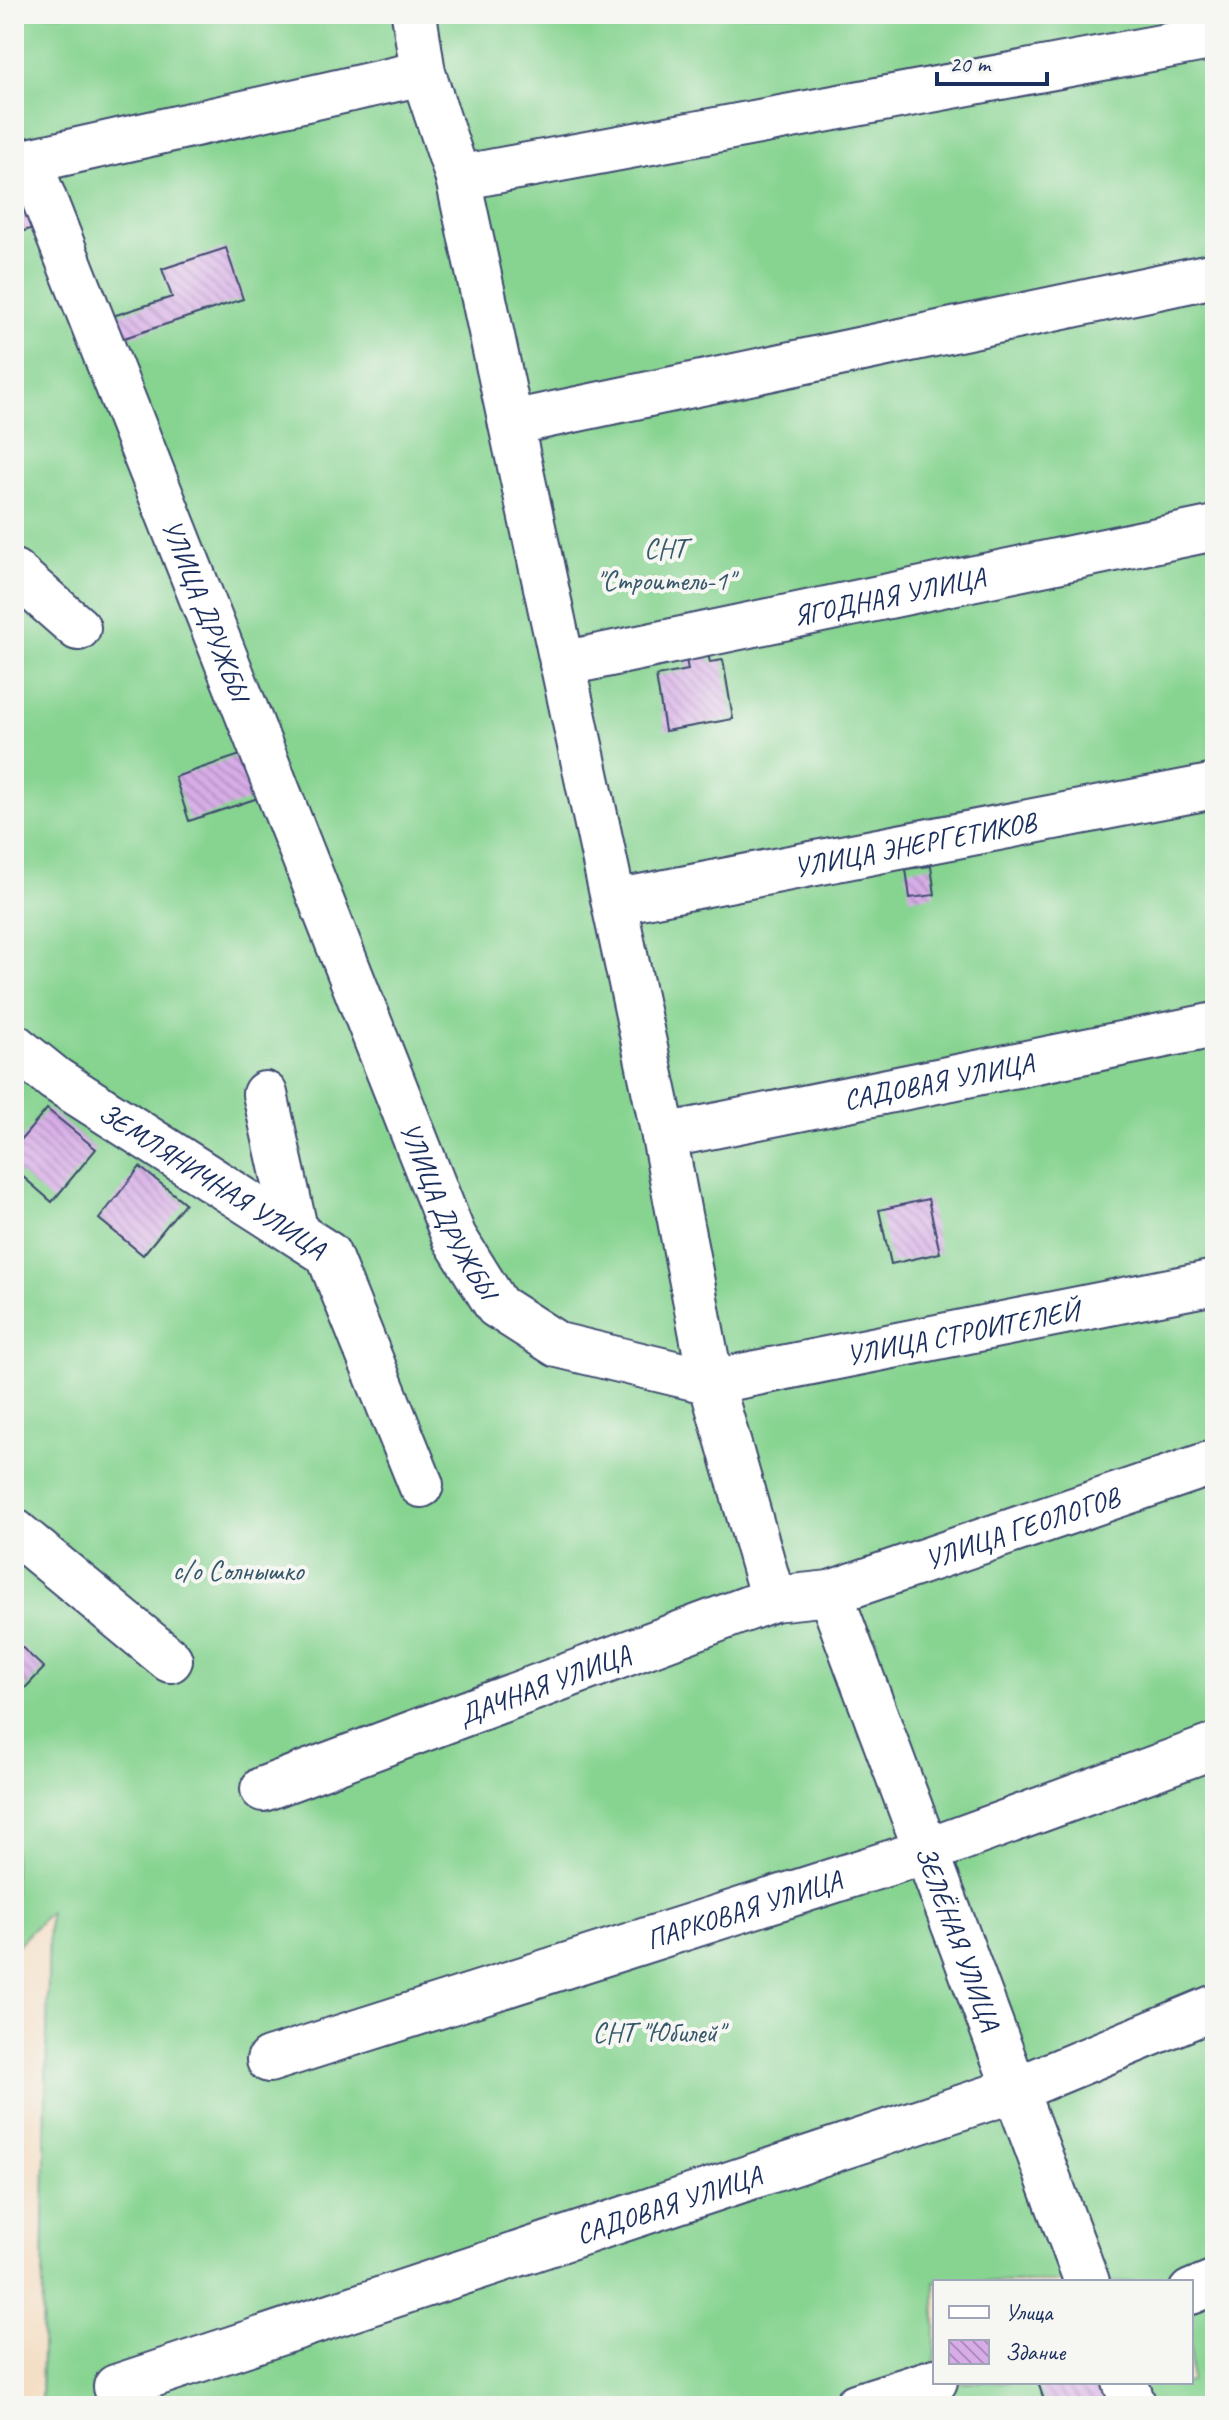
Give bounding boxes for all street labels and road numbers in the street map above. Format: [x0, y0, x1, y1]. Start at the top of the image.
street label: УЛИЦА ДРУЖБЫ [155, 514, 259, 709]
street label: ЯГОДНАЯ УЛИЦА [790, 558, 990, 633]
street label: УЛИЦА ЭНЕРГЕТИКОВ [791, 803, 1041, 884]
street label: САДОВАЯ УЛИЦА [840, 1044, 1039, 1117]
street label: ЗЕМЛЯНИЧНАЯ УЛИЦА [93, 1094, 334, 1266]
street label: УЛИЦА ДРУЖБЫ [393, 1117, 508, 1309]
street label: УЛИЦА СТРОИТЕЛЕЙ [843, 1291, 1086, 1372]
street label: УЛИЦА ГЕОЛОГОВ [920, 1478, 1126, 1577]
street label: ДАЧНАЯ УЛИЦА [453, 1636, 636, 1732]
street label: ЗЕЛЁНАЯ УЛИЦА [908, 1841, 1009, 2036]
street label: ПАРКОВАЯ УЛИЦА [642, 1861, 847, 1957]
street label: САДОВАЯ УЛИЦА [571, 2157, 768, 2251]

